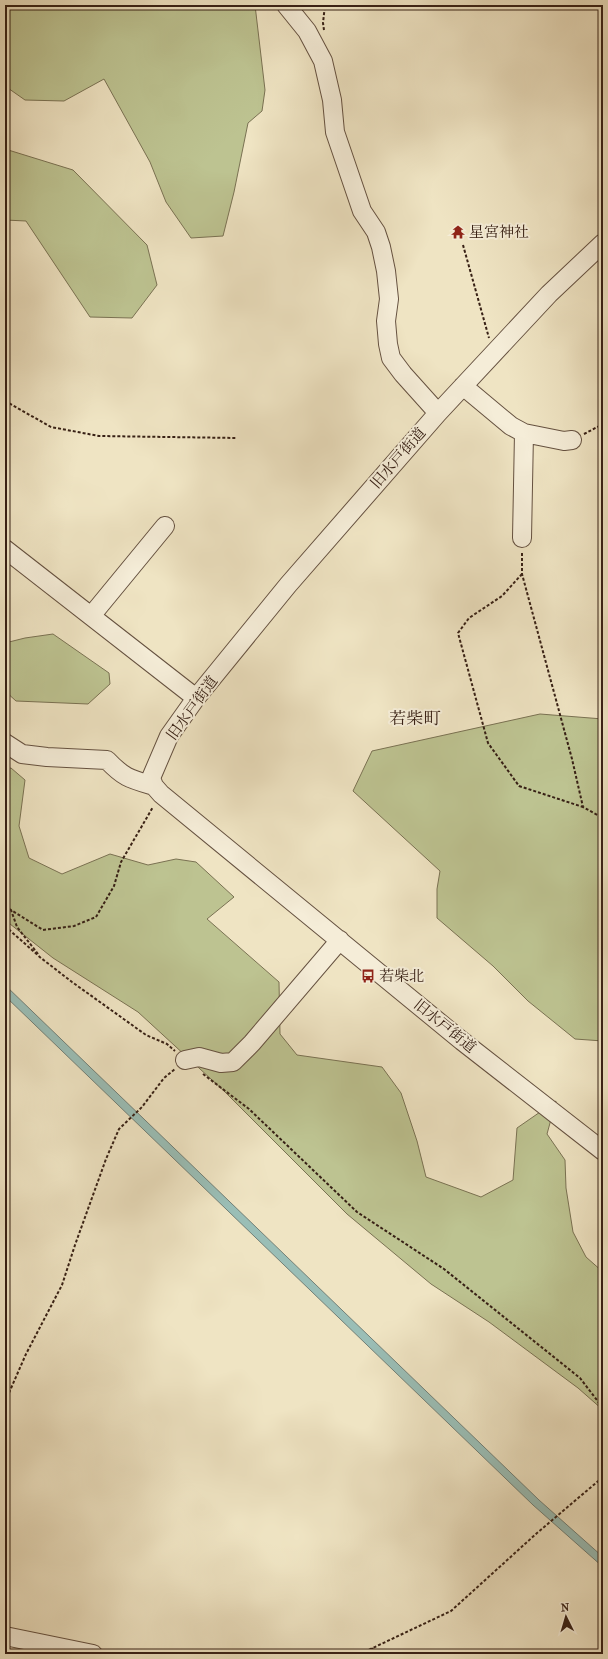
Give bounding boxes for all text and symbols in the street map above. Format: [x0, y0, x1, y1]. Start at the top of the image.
place label: 星宮神社 [469, 223, 529, 241]
temple icon: 星宮神社 [450, 224, 466, 240]
street label: 旧水戸街道 [367, 424, 429, 492]
street label: 旧水戸街道 [163, 672, 221, 744]
district label: 若柴町 [390, 708, 441, 728]
place label: 若柴北 [379, 967, 424, 985]
bus stop icon: 若柴北 [360, 968, 376, 984]
street label: 旧水戸街道 [410, 995, 480, 1057]
north arrow [546, 1597, 586, 1637]
text: N [560, 1601, 571, 1614]

